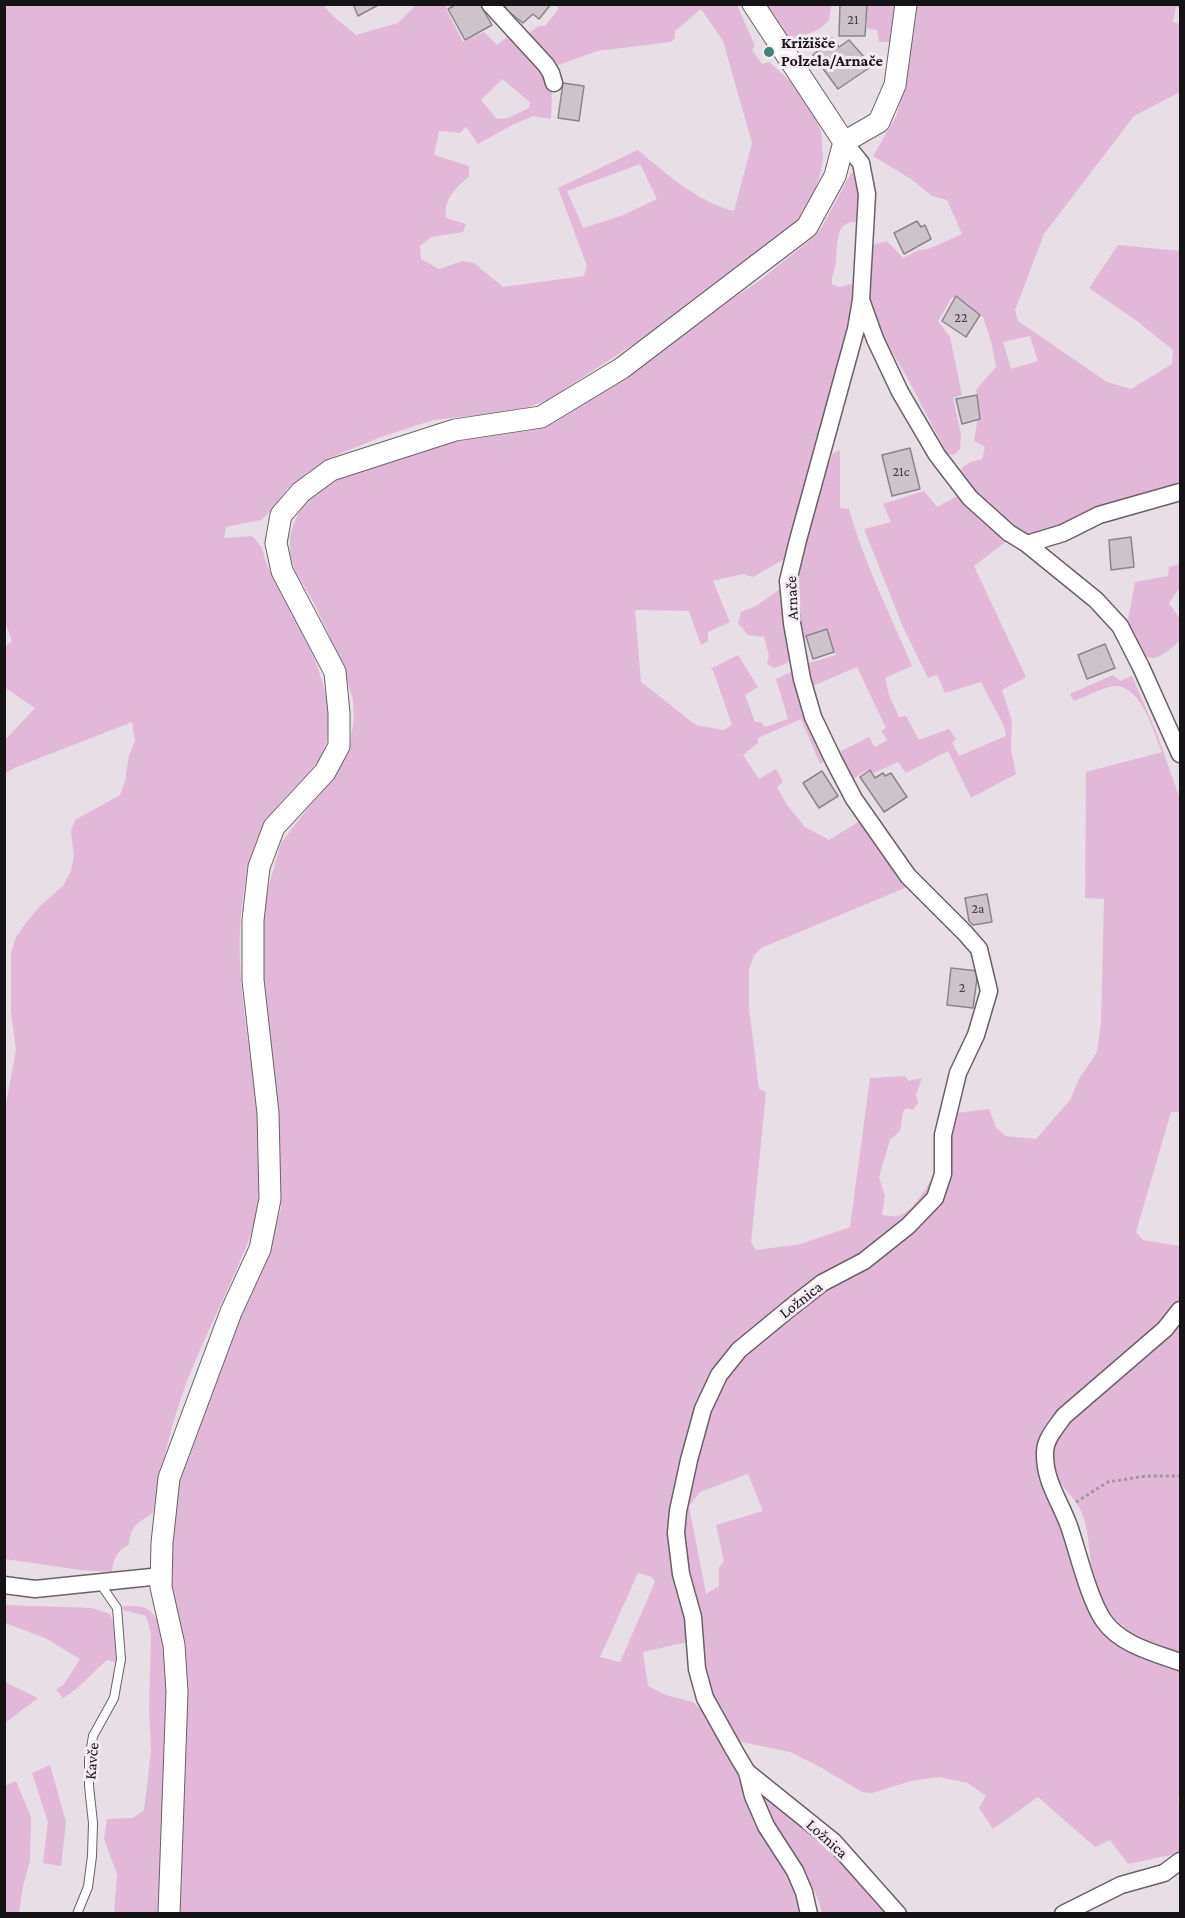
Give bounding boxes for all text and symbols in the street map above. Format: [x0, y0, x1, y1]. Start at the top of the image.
house number: 21 [847, 12, 859, 28]
place label: Križišče Polzela/Arnače [781, 33, 883, 71]
marker: Križišče Polzela/Arnače [762, 45, 776, 59]
house number: 22 [954, 310, 968, 326]
house number: 21c [892, 464, 910, 480]
street label: Arnače [782, 575, 802, 621]
house number: 2a [971, 901, 985, 917]
house number: 2 [959, 980, 965, 996]
street label: Ložnica [776, 1277, 826, 1323]
street label: Kavče [81, 1742, 103, 1780]
street label: Ložnica [802, 1815, 852, 1863]

